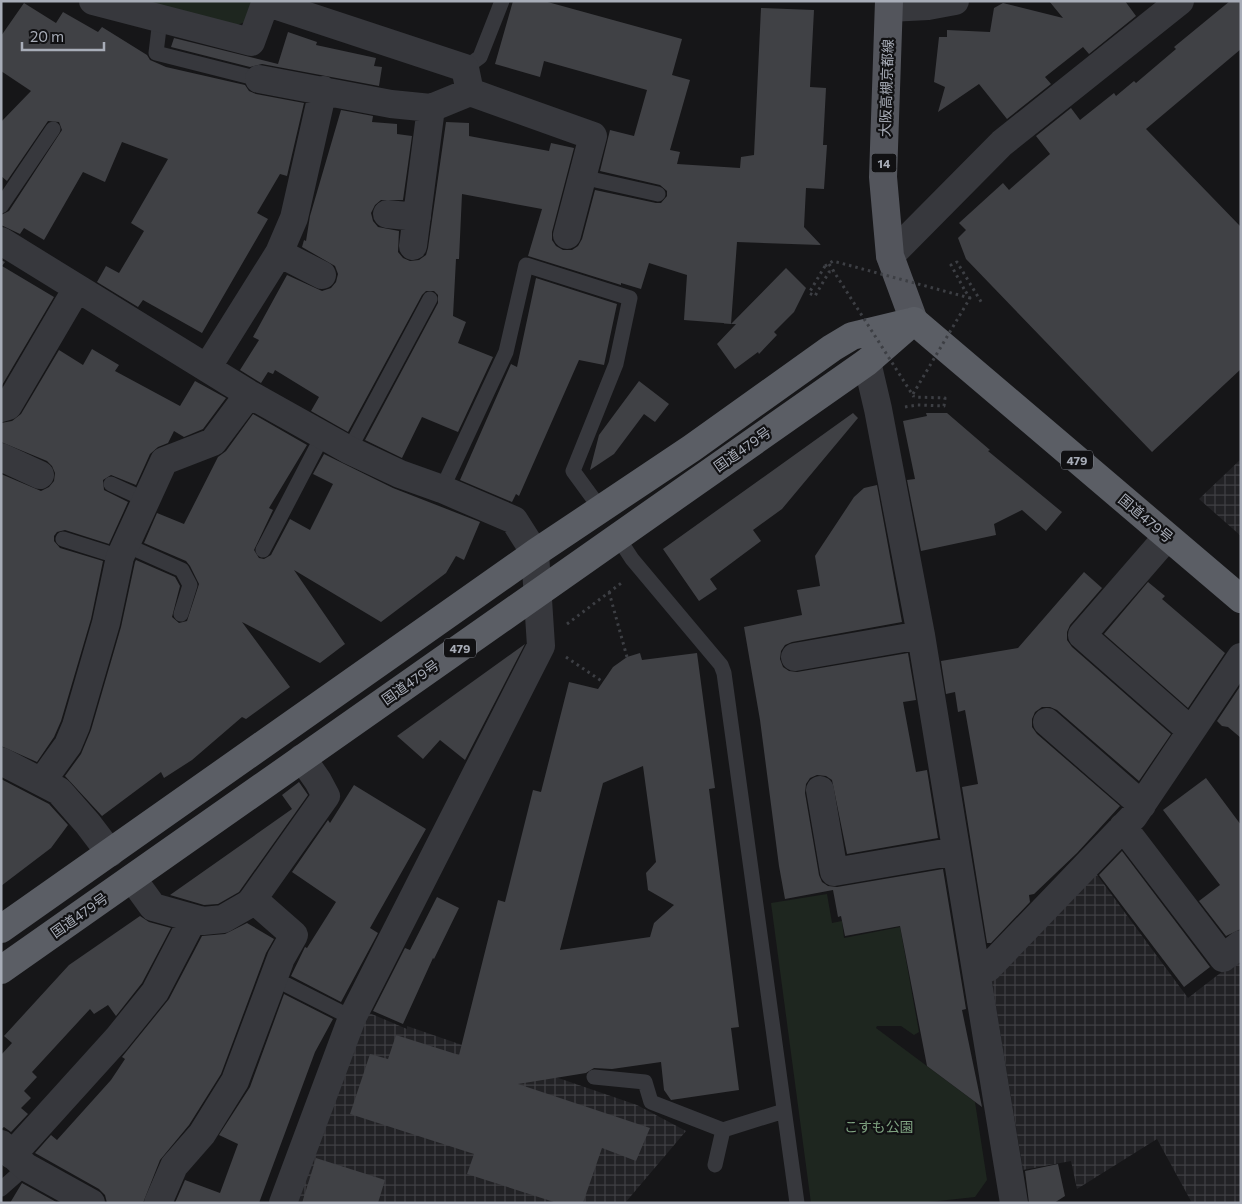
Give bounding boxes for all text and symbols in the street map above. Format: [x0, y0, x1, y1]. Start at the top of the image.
scale bar [22, 20, 105, 52]
text: 20 m [30, 27, 64, 45]
street label: 大阪高槻京都線 [876, 39, 896, 137]
road number: 14 [872, 154, 896, 172]
street label: 国道479号 [710, 423, 774, 475]
road number: 479 [1061, 450, 1093, 470]
street label: 国道479号 [1115, 490, 1177, 546]
road number: 479 [444, 638, 476, 658]
street label: 国道479号 [378, 656, 442, 708]
street label: 国道479号 [47, 889, 111, 941]
park label: こすも公園 [844, 1118, 914, 1135]

